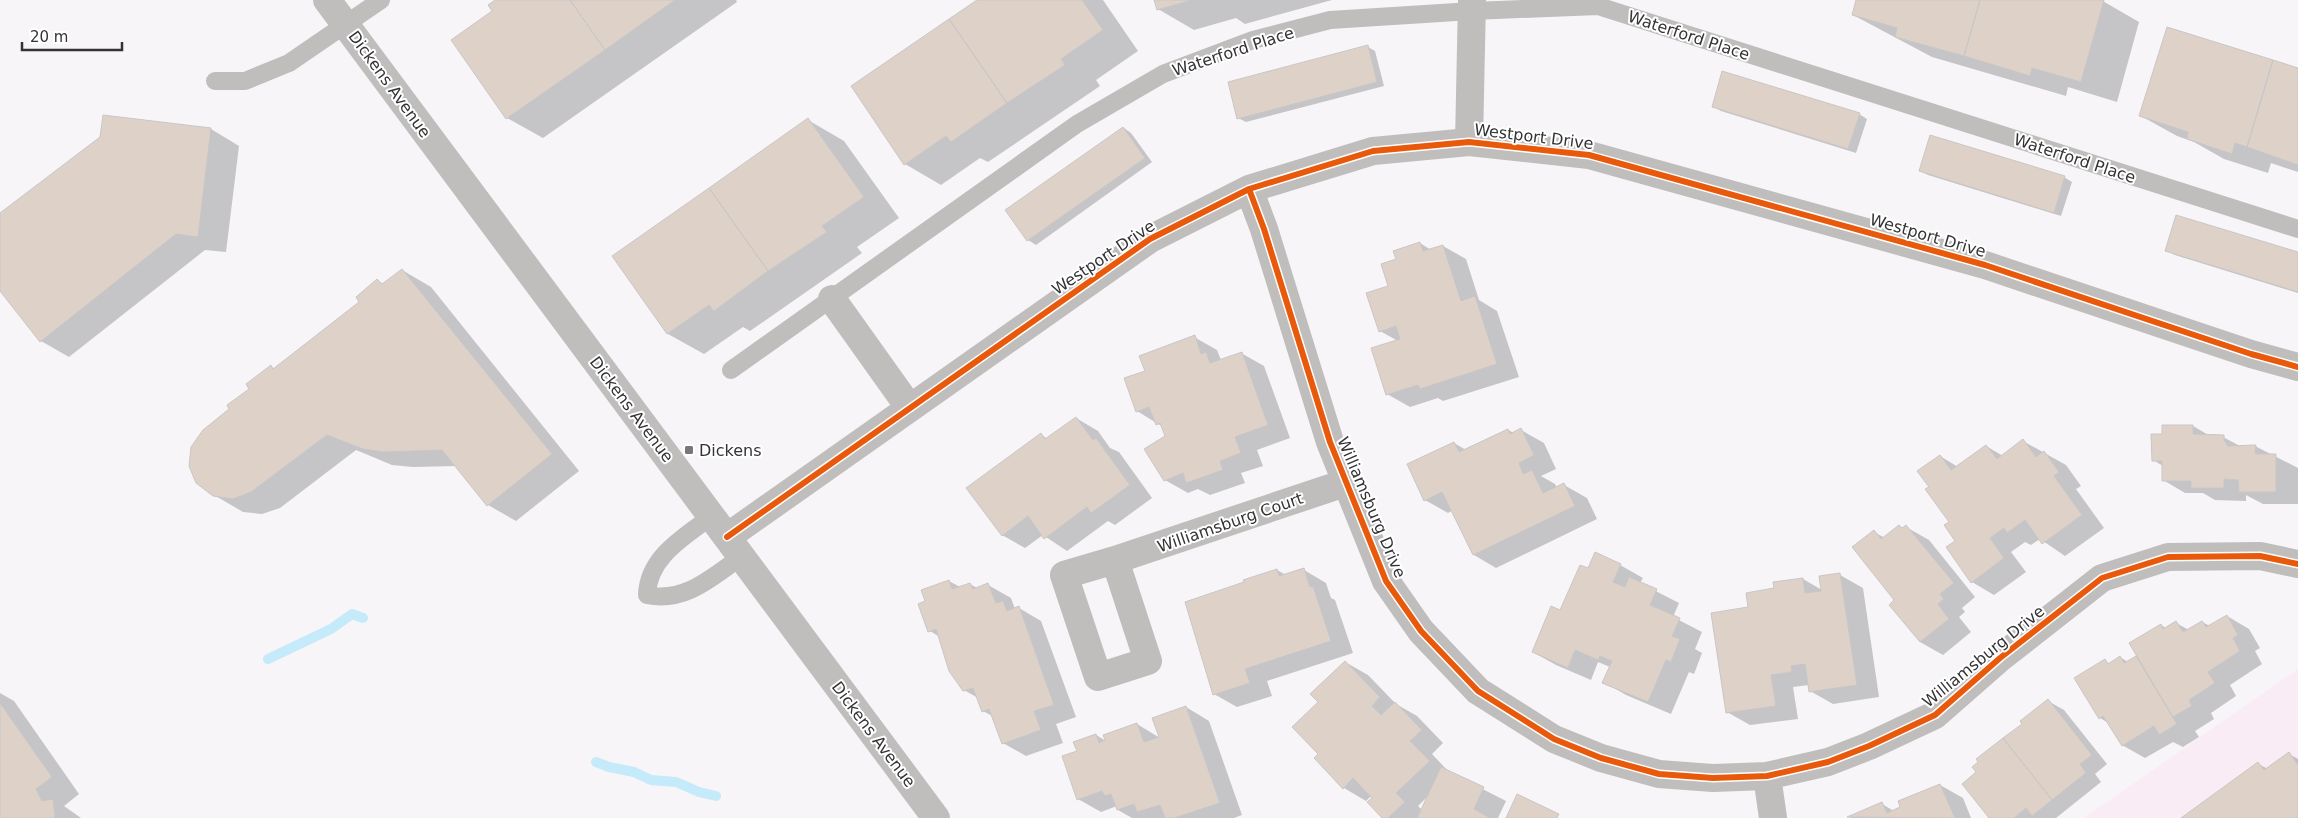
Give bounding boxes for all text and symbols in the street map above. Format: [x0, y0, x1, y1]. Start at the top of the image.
street label: Waterford Place [1626, 7, 1752, 64]
scale bar [22, 20, 122, 52]
street label: Waterford Place [1170, 23, 1296, 80]
street label: Dickens Avenue [345, 27, 435, 141]
text: 20 m [30, 28, 68, 46]
street label: Westport Drive [1473, 120, 1595, 153]
street label: Waterford Place [2012, 130, 2138, 187]
street label: Westport Drive [1868, 210, 1988, 261]
street label: Westport Drive [1048, 216, 1158, 299]
street label: Dickens Avenue [586, 353, 677, 466]
street label: Williamsburg Drive [1333, 434, 1410, 581]
place label: Dickens [699, 441, 762, 460]
marker: Dickens [683, 444, 695, 456]
street label: Williamsburg Court [1155, 489, 1305, 556]
street label: Williamsburg Drive [1918, 601, 2048, 711]
street label: Dickens Avenue [828, 678, 919, 791]

